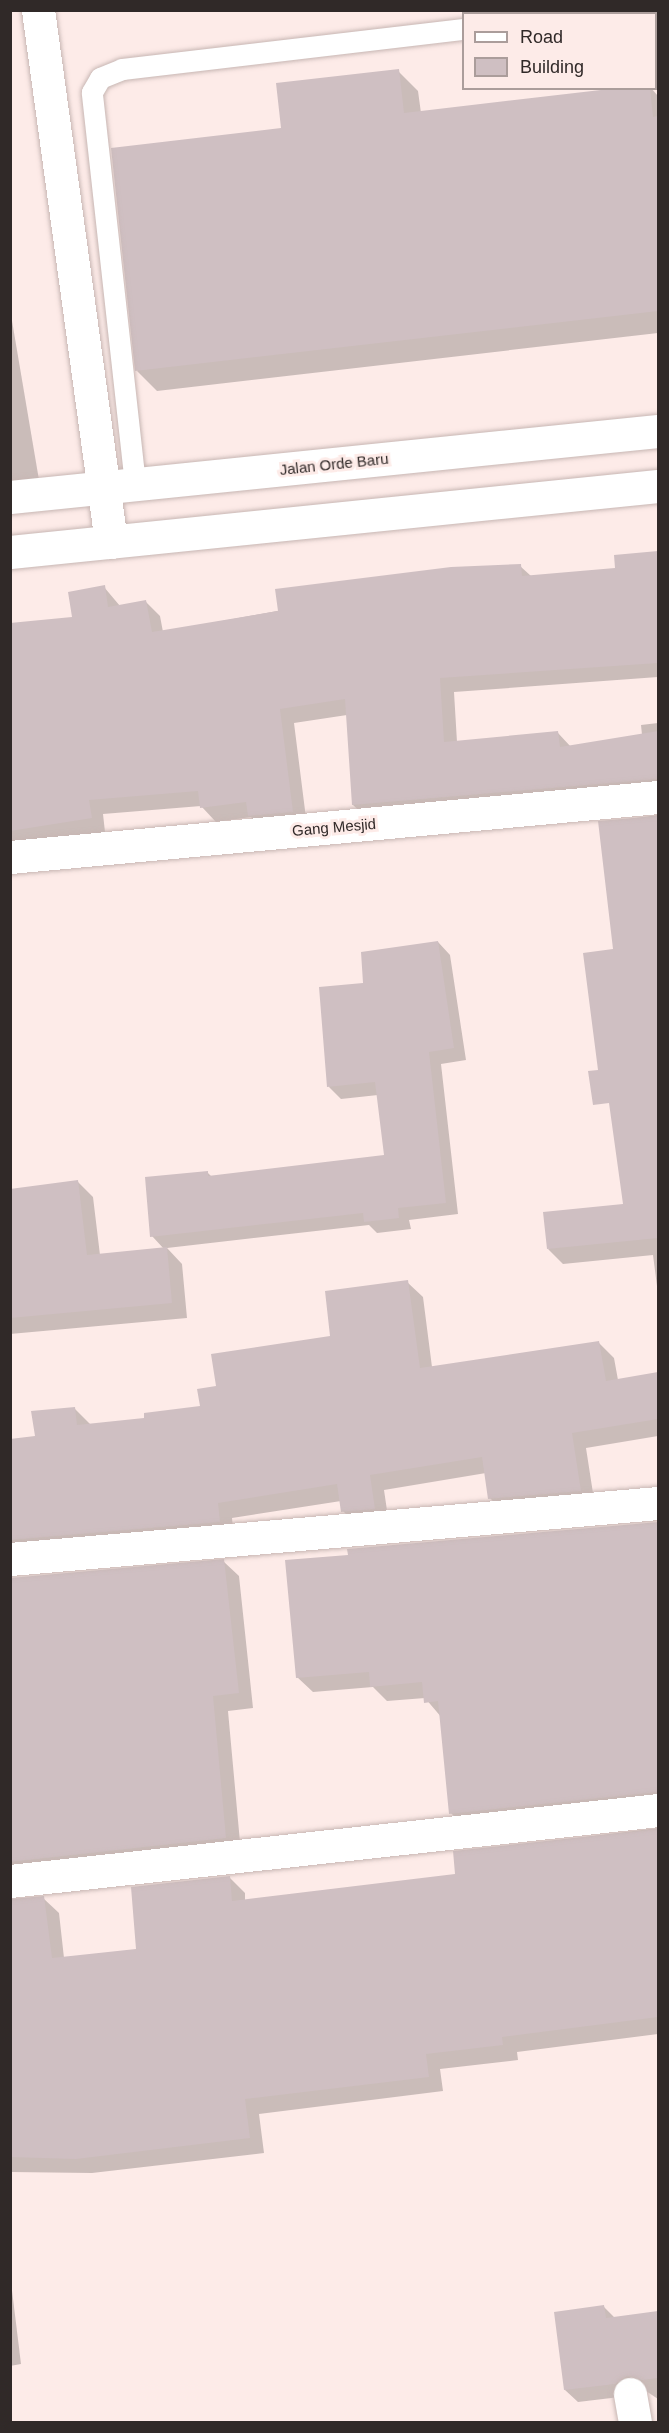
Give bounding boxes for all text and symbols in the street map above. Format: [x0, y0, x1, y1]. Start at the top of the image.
legend [462, 12, 657, 90]
text: Road [520, 27, 563, 47]
text: Building [520, 57, 584, 77]
street label: Jalan Orde Baru [279, 449, 389, 479]
street label: Gang Mesjid [291, 814, 377, 840]

